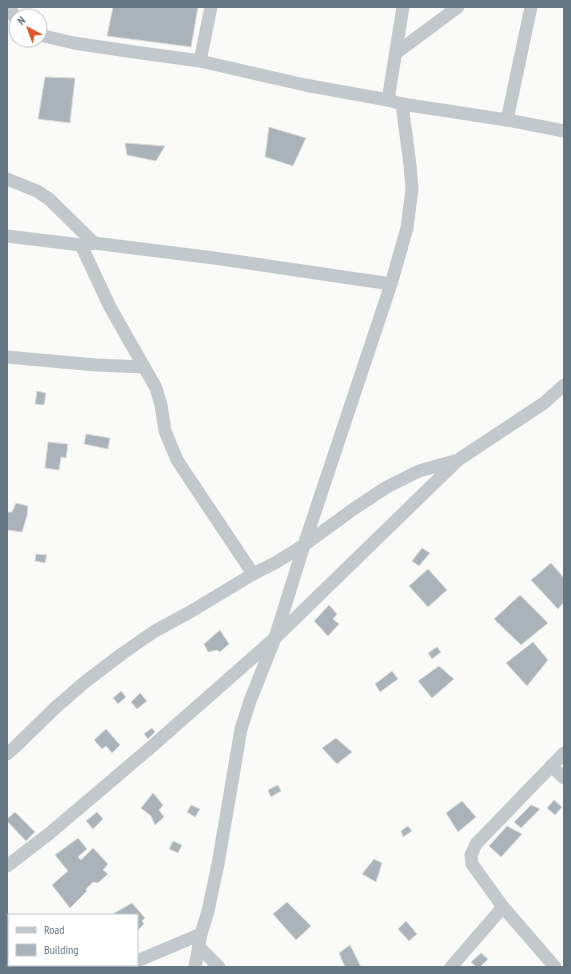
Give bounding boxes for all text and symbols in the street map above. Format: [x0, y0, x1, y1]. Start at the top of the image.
north arrow [8, 8, 48, 48]
text: N [15, 13, 28, 28]
legend [8, 914, 138, 966]
text: Road [44, 922, 64, 937]
text: Building [44, 942, 79, 957]

